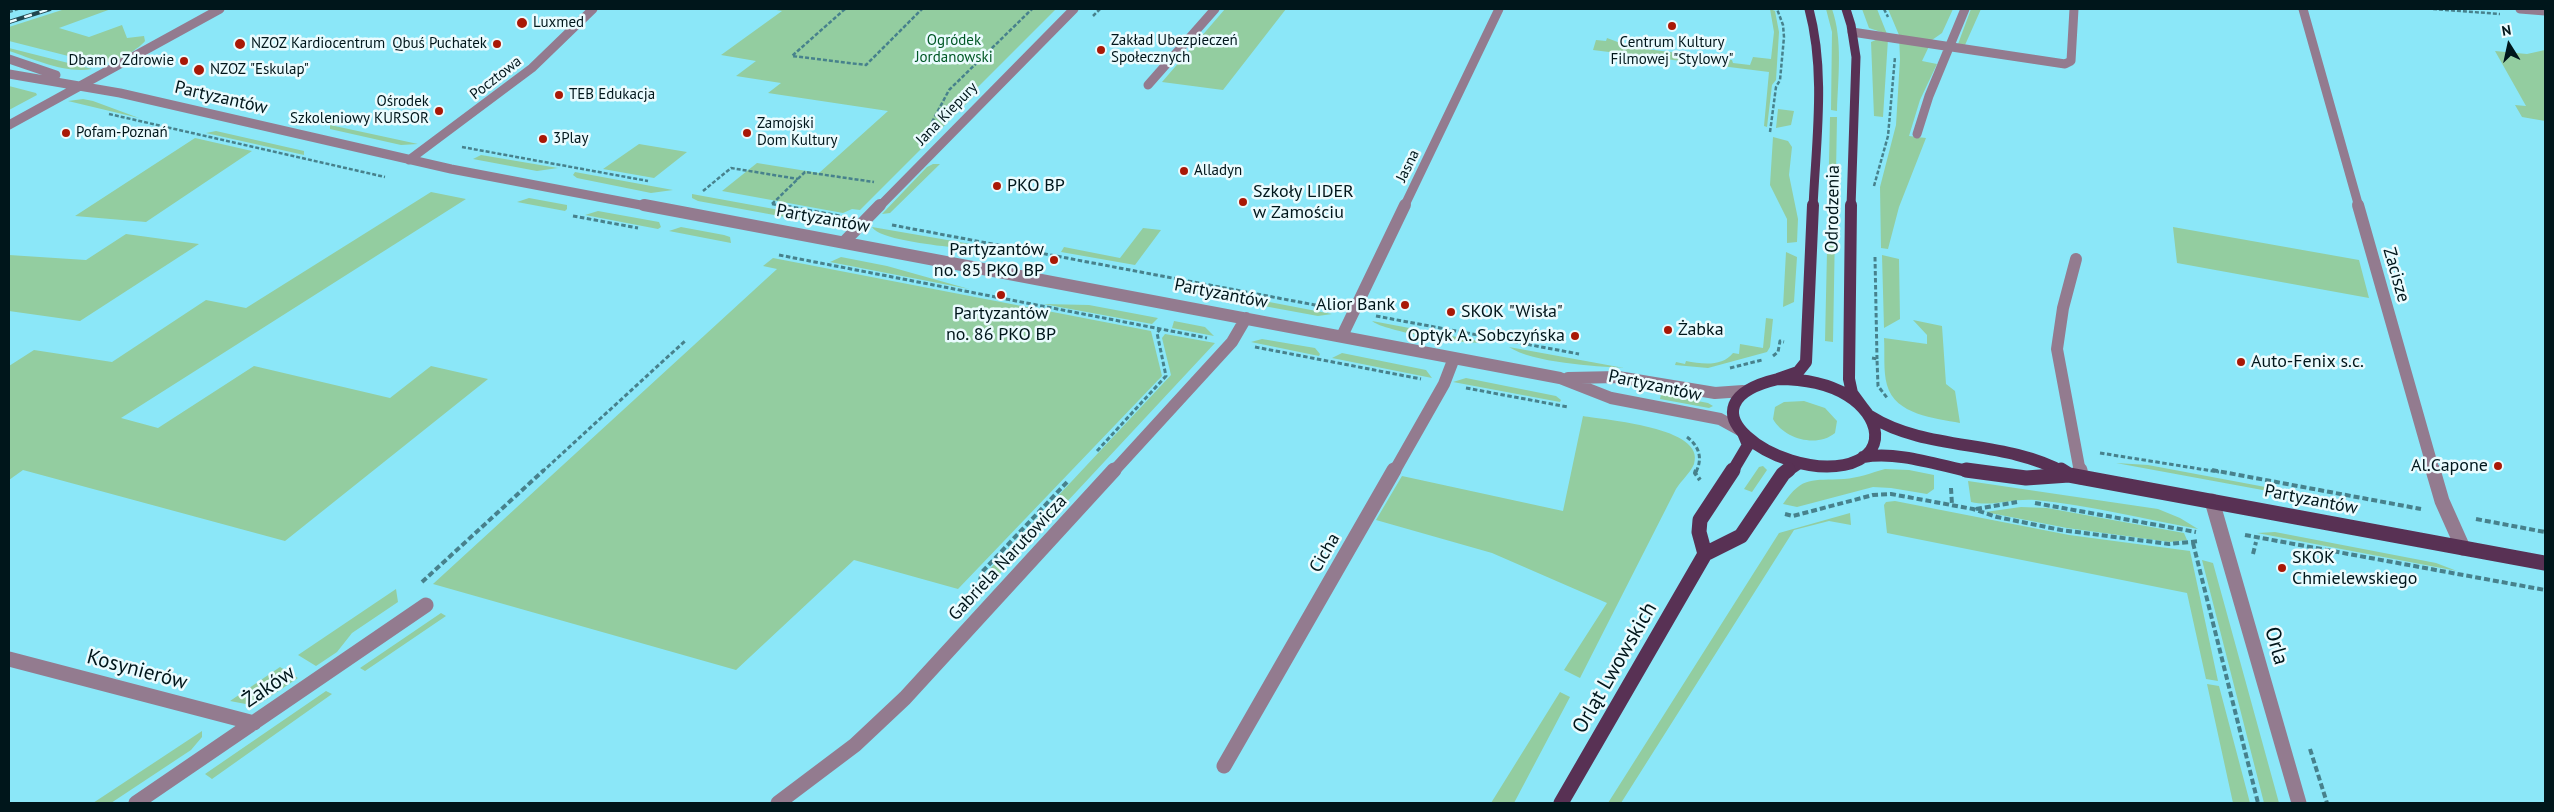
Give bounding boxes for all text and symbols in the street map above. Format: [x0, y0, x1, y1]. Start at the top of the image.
place label: Luxmed [533, 14, 584, 32]
marker: Luxmed [515, 16, 529, 30]
marker: Centrum Kultury Filmowej "Stylowy" [1666, 20, 1678, 32]
north arrow [2484, 20, 2534, 70]
text: N [2500, 21, 2512, 40]
park label: Ogródek Jordanowski [915, 32, 993, 67]
place label: Zakład Ubezpieczeń Społecznych [1111, 32, 1238, 67]
place label: Centrum Kultury Filmowej "Stylowy" [1610, 34, 1734, 69]
place label: NZOZ Kardiocentrum [251, 35, 385, 53]
place label: Qbuś Puchatek [392, 35, 487, 53]
marker: NZOZ Kardiocentrum [233, 37, 247, 51]
marker: Qbuś Puchatek [491, 38, 503, 50]
marker: Zakład Ubezpieczeń Społecznych [1095, 44, 1107, 56]
place label: Dbam o Zdrowie [69, 52, 174, 70]
street label: Pocztowa [467, 52, 525, 104]
marker: Dbam o Zdrowie [178, 55, 190, 67]
place label: NZOZ "Eskulap" [210, 61, 309, 79]
marker: NZOZ "Eskulap" [192, 63, 206, 77]
street label: Partyzantów [172, 77, 270, 119]
street label: Jana Kiepury [913, 79, 981, 149]
place label: TEB Edukacja [569, 86, 655, 104]
marker: TEB Edukacja [553, 89, 565, 101]
place label: Ośrodek Szkoleniowy KURSOR [290, 93, 429, 128]
marker: Ośrodek Szkoleniowy KURSOR [433, 105, 445, 117]
place label: Zamojski Dom Kultury [757, 115, 837, 150]
place label: Pofam-Poznań [76, 124, 168, 142]
marker: Pofam-Poznań [60, 127, 72, 139]
marker: Zamojski Dom Kultury [741, 127, 753, 139]
place label: 3Play [553, 130, 588, 148]
marker: 3Play [537, 133, 549, 145]
street label: Jasna [1393, 147, 1423, 185]
place label: Alladyn [1194, 162, 1242, 180]
marker: Alladyn [1178, 165, 1190, 177]
street label: Odrodzenia [1821, 165, 1845, 253]
place label: PKO BP [1007, 175, 1065, 197]
marker: PKO BP [991, 180, 1003, 192]
place label: Szkoły LIDER w Zamościu [1253, 181, 1354, 223]
marker: Szkoły LIDER w Zamościu [1237, 196, 1249, 208]
street label: Partyzantów [774, 200, 872, 238]
place label: Partyzantów no. 85 PKO BP [934, 239, 1044, 282]
street label: Zacisze [2378, 245, 2414, 305]
marker: Partyzantów no. 85 PKO BP [1048, 254, 1060, 266]
street label: Partyzantów [1172, 274, 1270, 314]
marker: Partyzantów no. 86 PKO BP [995, 289, 1007, 301]
place label: Alior Bank [1316, 294, 1395, 316]
marker: Alior Bank [1399, 299, 1411, 311]
place label: SKOK "Wisła" [1461, 301, 1563, 323]
place label: Partyzantów no. 86 PKO BP [946, 303, 1056, 346]
marker: SKOK "Wisła" [1445, 306, 1457, 318]
place label: Żabka [1678, 319, 1724, 341]
marker: Żabka [1662, 324, 1674, 336]
place label: Optyk A. Sobczyńska [1407, 325, 1565, 347]
marker: Optyk A. Sobczyńska [1569, 330, 1581, 342]
place label: Auto-Fenix s.c. [2251, 351, 2364, 373]
marker: Auto-Fenix s.c. [2235, 356, 2247, 368]
street label: Partyzantów [1606, 366, 1704, 406]
place label: Al.Capone [2411, 455, 2488, 477]
marker: Al.Capone [2492, 460, 2504, 472]
street label: Partyzantów [2262, 480, 2360, 520]
street label: Gabriela Narutowicza [944, 491, 1072, 625]
street label: Cicha [1305, 529, 1345, 577]
place label: SKOK Chmielewskiego [2292, 547, 2417, 590]
marker: SKOK Chmielewskiego [2276, 562, 2288, 574]
street label: Orląt Lwowskich [1567, 598, 1663, 738]
street label: Orla [2259, 624, 2293, 668]
street label: Kosynierów [84, 644, 190, 696]
street label: Żaków [238, 660, 300, 714]

